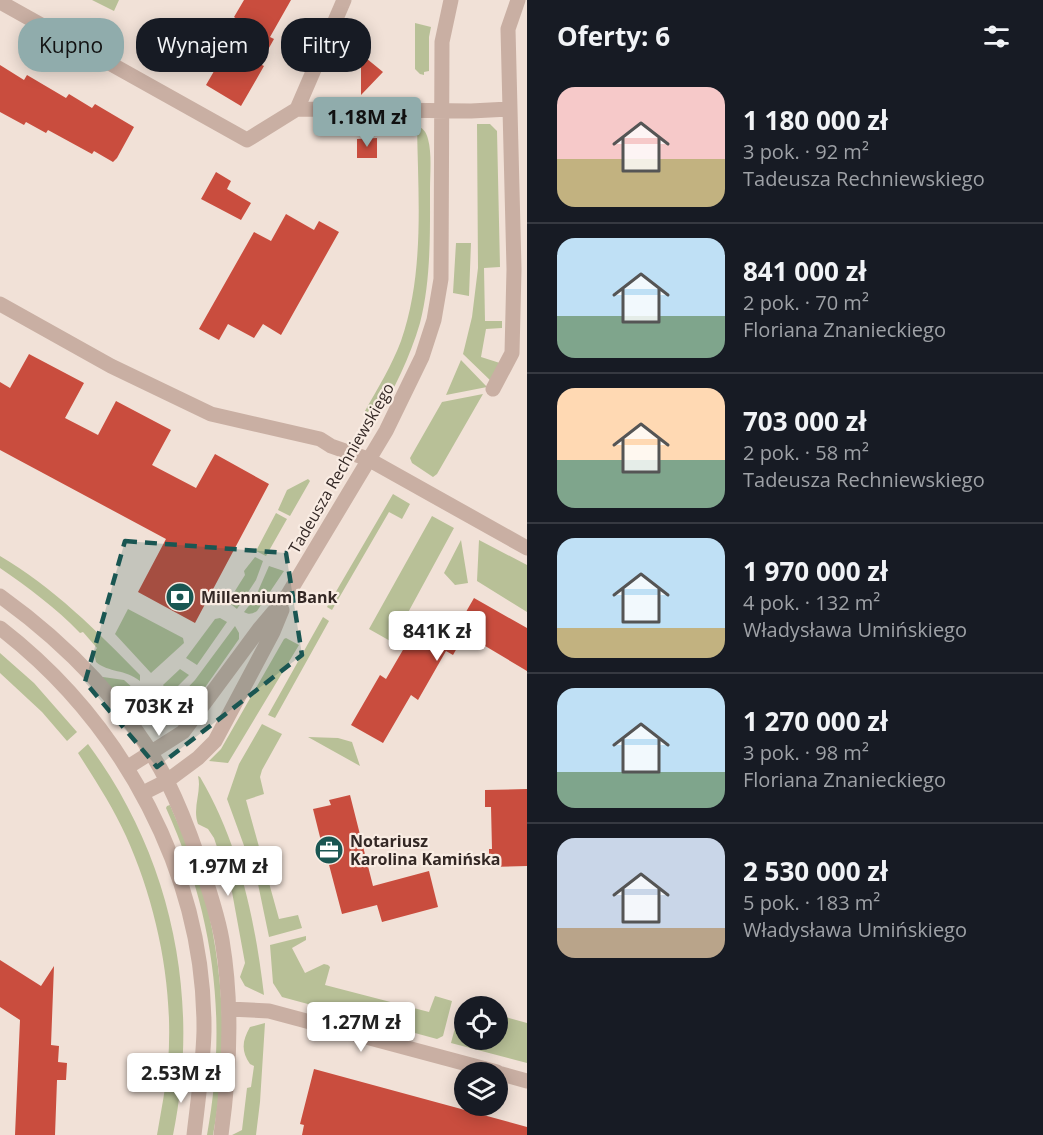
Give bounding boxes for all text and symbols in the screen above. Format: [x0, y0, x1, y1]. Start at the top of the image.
chip: Kupno [18, 18, 124, 72]
chip: Wynajem [136, 18, 269, 72]
chip: Filtry [281, 18, 371, 72]
text: Oferty: 6 [557, 18, 670, 54]
icon: filters [980, 20, 1013, 53]
pin: 1.18M zł [305, 97, 429, 148]
text: 1 180 000 zł [743, 102, 888, 138]
text: 1.18M zł [327, 103, 407, 130]
icon: home [605, 111, 677, 183]
text: 3 pok. · 92 m² [743, 138, 869, 165]
text: Tadeusza Rechniewskiego [743, 165, 985, 192]
text: 841 000 zł [743, 253, 866, 289]
icon: home [605, 262, 677, 334]
text: 2 pok. · 70 m² [743, 289, 869, 316]
text: Floriana Znanieckiego [743, 316, 946, 343]
street label: Tadeusza Rechniewskiego [283, 379, 399, 557]
text: 703 000 zł [743, 403, 866, 439]
icon: home [605, 412, 677, 484]
text: 2 pok. · 58 m² [743, 439, 869, 466]
text: Tadeusza Rechniewskiego [743, 466, 985, 493]
text: 1 970 000 zł [743, 553, 888, 589]
icon: home [605, 562, 677, 634]
bank icon: Millennium Bank [164, 581, 196, 613]
place label: Millennium Bank [201, 586, 337, 608]
text: 4 pok. · 132 m² [743, 589, 880, 616]
pin: 841K zł [382, 611, 492, 662]
text: Władysława Umińskiego [743, 616, 967, 643]
text: 841K zł [403, 617, 471, 644]
pin: 703K zł [104, 686, 214, 737]
text: 703K zł [125, 692, 193, 719]
text: 1 270 000 zł [743, 703, 888, 739]
icon: home [605, 712, 677, 784]
text: 3 pok. · 98 m² [743, 739, 869, 766]
text: Floriana Znanieckiego [743, 766, 946, 793]
place label: Notariusz Karolina Kamińska [350, 830, 501, 870]
office icon: Notariusz Karolina Kamińska [313, 834, 345, 866]
pin: 1.97M zł [166, 846, 290, 897]
text: 1.97M zł [188, 852, 268, 879]
text: 2 530 000 zł [743, 853, 888, 889]
icon: home [605, 862, 677, 934]
text: 5 pok. · 183 m² [743, 889, 880, 916]
text: Władysława Umińskiego [743, 916, 967, 943]
map controls [454, 996, 508, 1116]
button: locate [454, 996, 508, 1050]
pin: 1.27M zł [299, 1002, 423, 1053]
text: 1.27M zł [321, 1008, 401, 1035]
pin: 2.53M zł [119, 1053, 243, 1104]
text: 2.53M zł [141, 1059, 221, 1086]
button: layers [454, 1062, 508, 1116]

